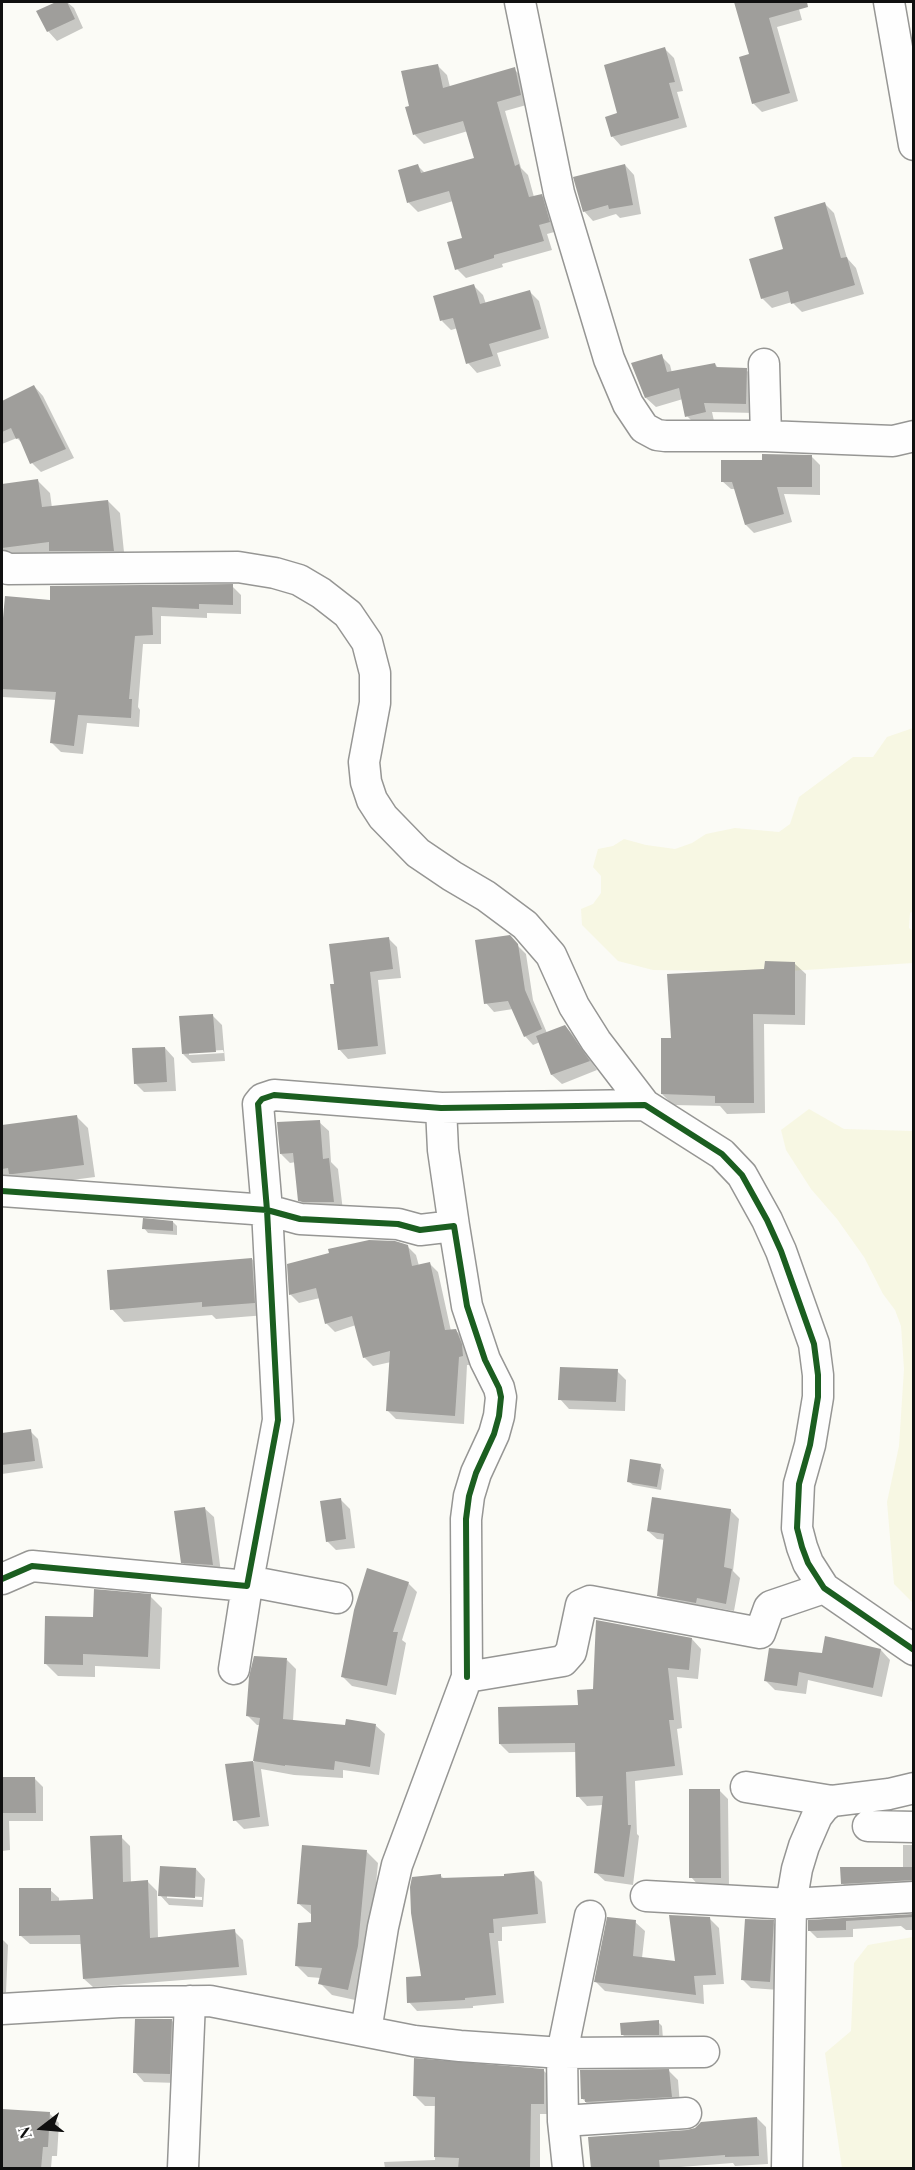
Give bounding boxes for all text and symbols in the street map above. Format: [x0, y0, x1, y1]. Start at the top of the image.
north arrow [12, 2098, 72, 2158]
text: N [13, 2125, 36, 2142]

